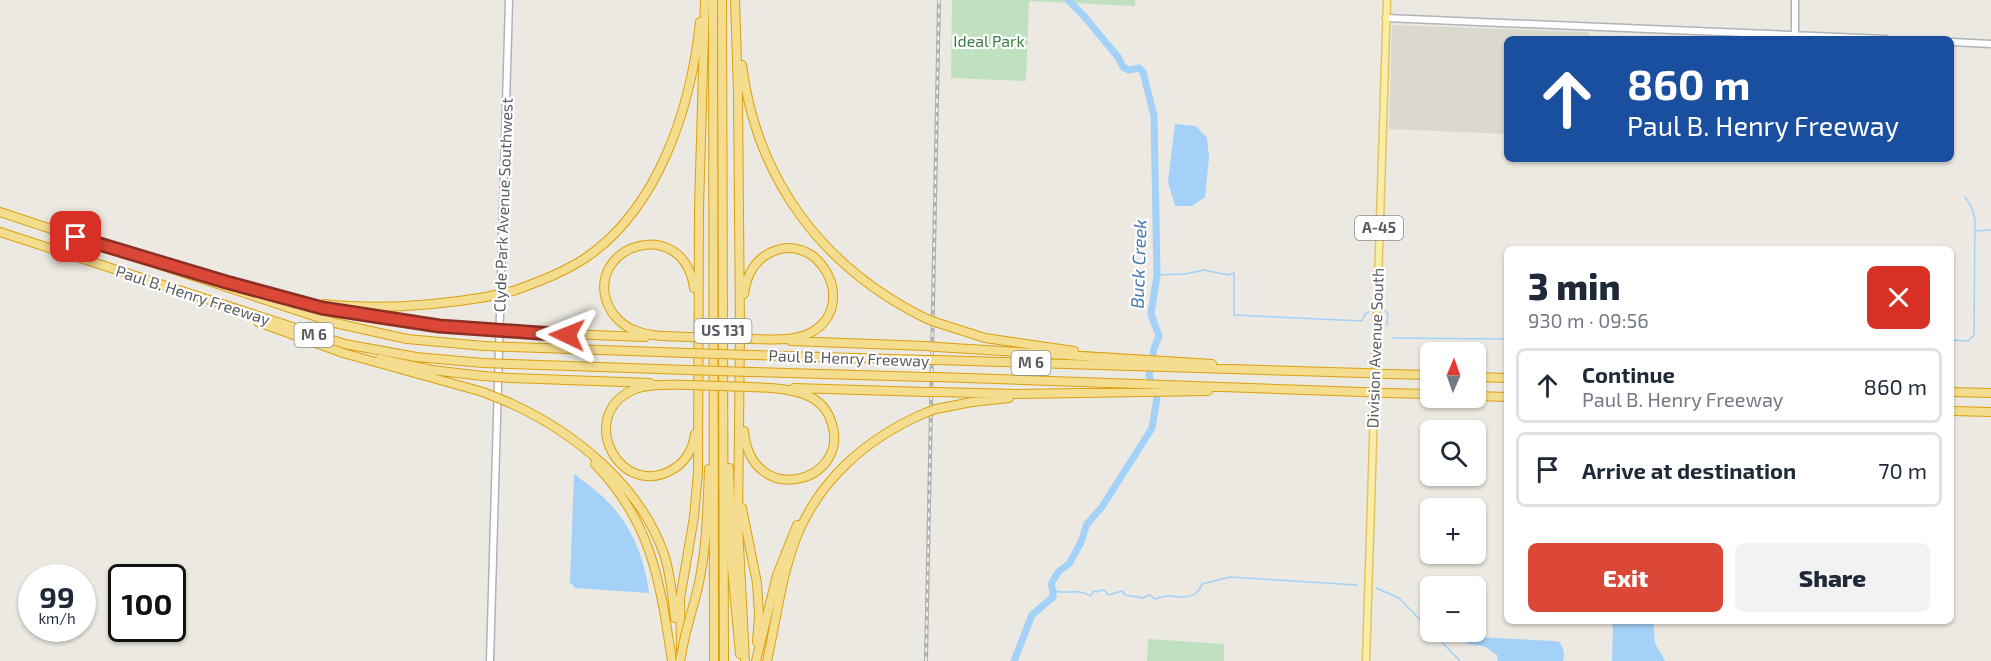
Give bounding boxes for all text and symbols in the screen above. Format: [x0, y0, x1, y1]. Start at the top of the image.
park label: Ideal Park [953, 31, 1025, 50]
text: 860 m [1627, 58, 1751, 108]
icon: ahead [1528, 60, 1606, 138]
street label: Clyde Park Avenue Southwest [489, 97, 516, 313]
text: Paul B. Henry Freeway [1627, 109, 1899, 141]
pin [50, 211, 101, 262]
road number: A-45 [1355, 216, 1403, 240]
water label: Buck Creek [1125, 219, 1151, 309]
icon: arrive [59, 220, 92, 253]
street label: Paul B. Henry Freeway [114, 261, 273, 329]
text: 3 min [1528, 264, 1621, 307]
button: close [1867, 266, 1930, 329]
street label: Division Avenue South [1362, 267, 1387, 428]
position arrow [535, 303, 599, 367]
text: 930 m · 09:56 [1528, 308, 1649, 332]
road number: US 131 [694, 319, 752, 343]
road number: M 6 [294, 323, 334, 347]
north arrow [1420, 342, 1486, 408]
map controls [1420, 342, 1486, 642]
street label: Paul B. Henry Freeway [768, 345, 930, 370]
road number: M 6 [1012, 351, 1050, 375]
text: Continue [1582, 361, 1675, 387]
icon: ahead [1531, 369, 1564, 402]
text: 860 m [1864, 373, 1927, 399]
text: Paul B. Henry Freeway [1582, 387, 1783, 411]
button: search [1420, 420, 1486, 486]
icon: arrive [1531, 453, 1564, 486]
text: Arrive at destination [1582, 457, 1796, 483]
text: 70 m [1878, 457, 1927, 483]
button: + [1420, 498, 1486, 564]
button: Exit [1528, 543, 1723, 612]
button: Share [1735, 543, 1930, 612]
speed limit sign: 100 [108, 564, 186, 642]
button: − [1420, 576, 1486, 642]
text: 99 [39, 578, 75, 614]
text: km/h [38, 609, 76, 627]

